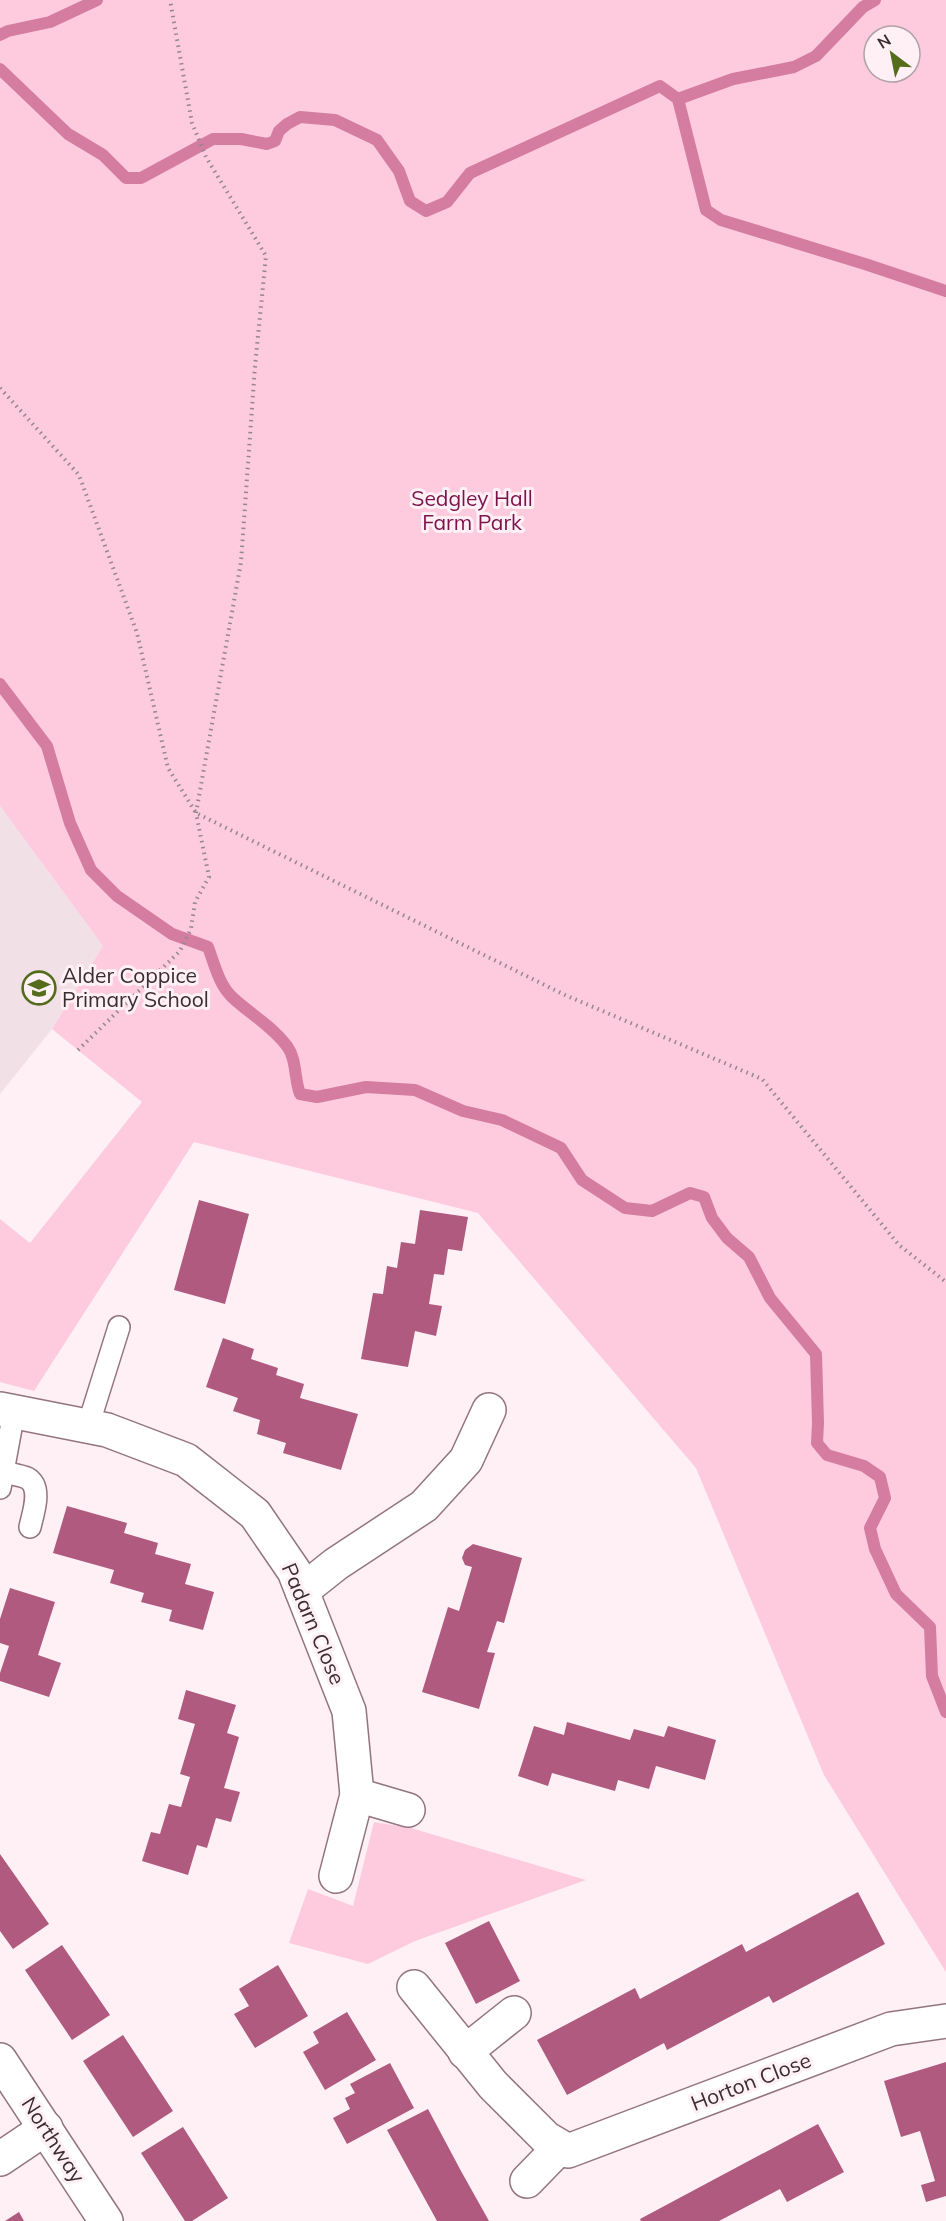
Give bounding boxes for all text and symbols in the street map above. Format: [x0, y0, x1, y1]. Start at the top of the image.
north arrow [862, 24, 922, 84]
text: N [874, 30, 894, 53]
park label: Sedgley Hall Farm Park [411, 485, 533, 535]
place label: Alder Coppice Primary School [62, 962, 209, 1012]
school or university icon: Alder Coppice Primary School [21, 970, 57, 1006]
street label: Padarn Close [277, 1559, 351, 1688]
street label: Horton Close [687, 2046, 814, 2116]
street label: Northway [16, 2092, 91, 2187]

